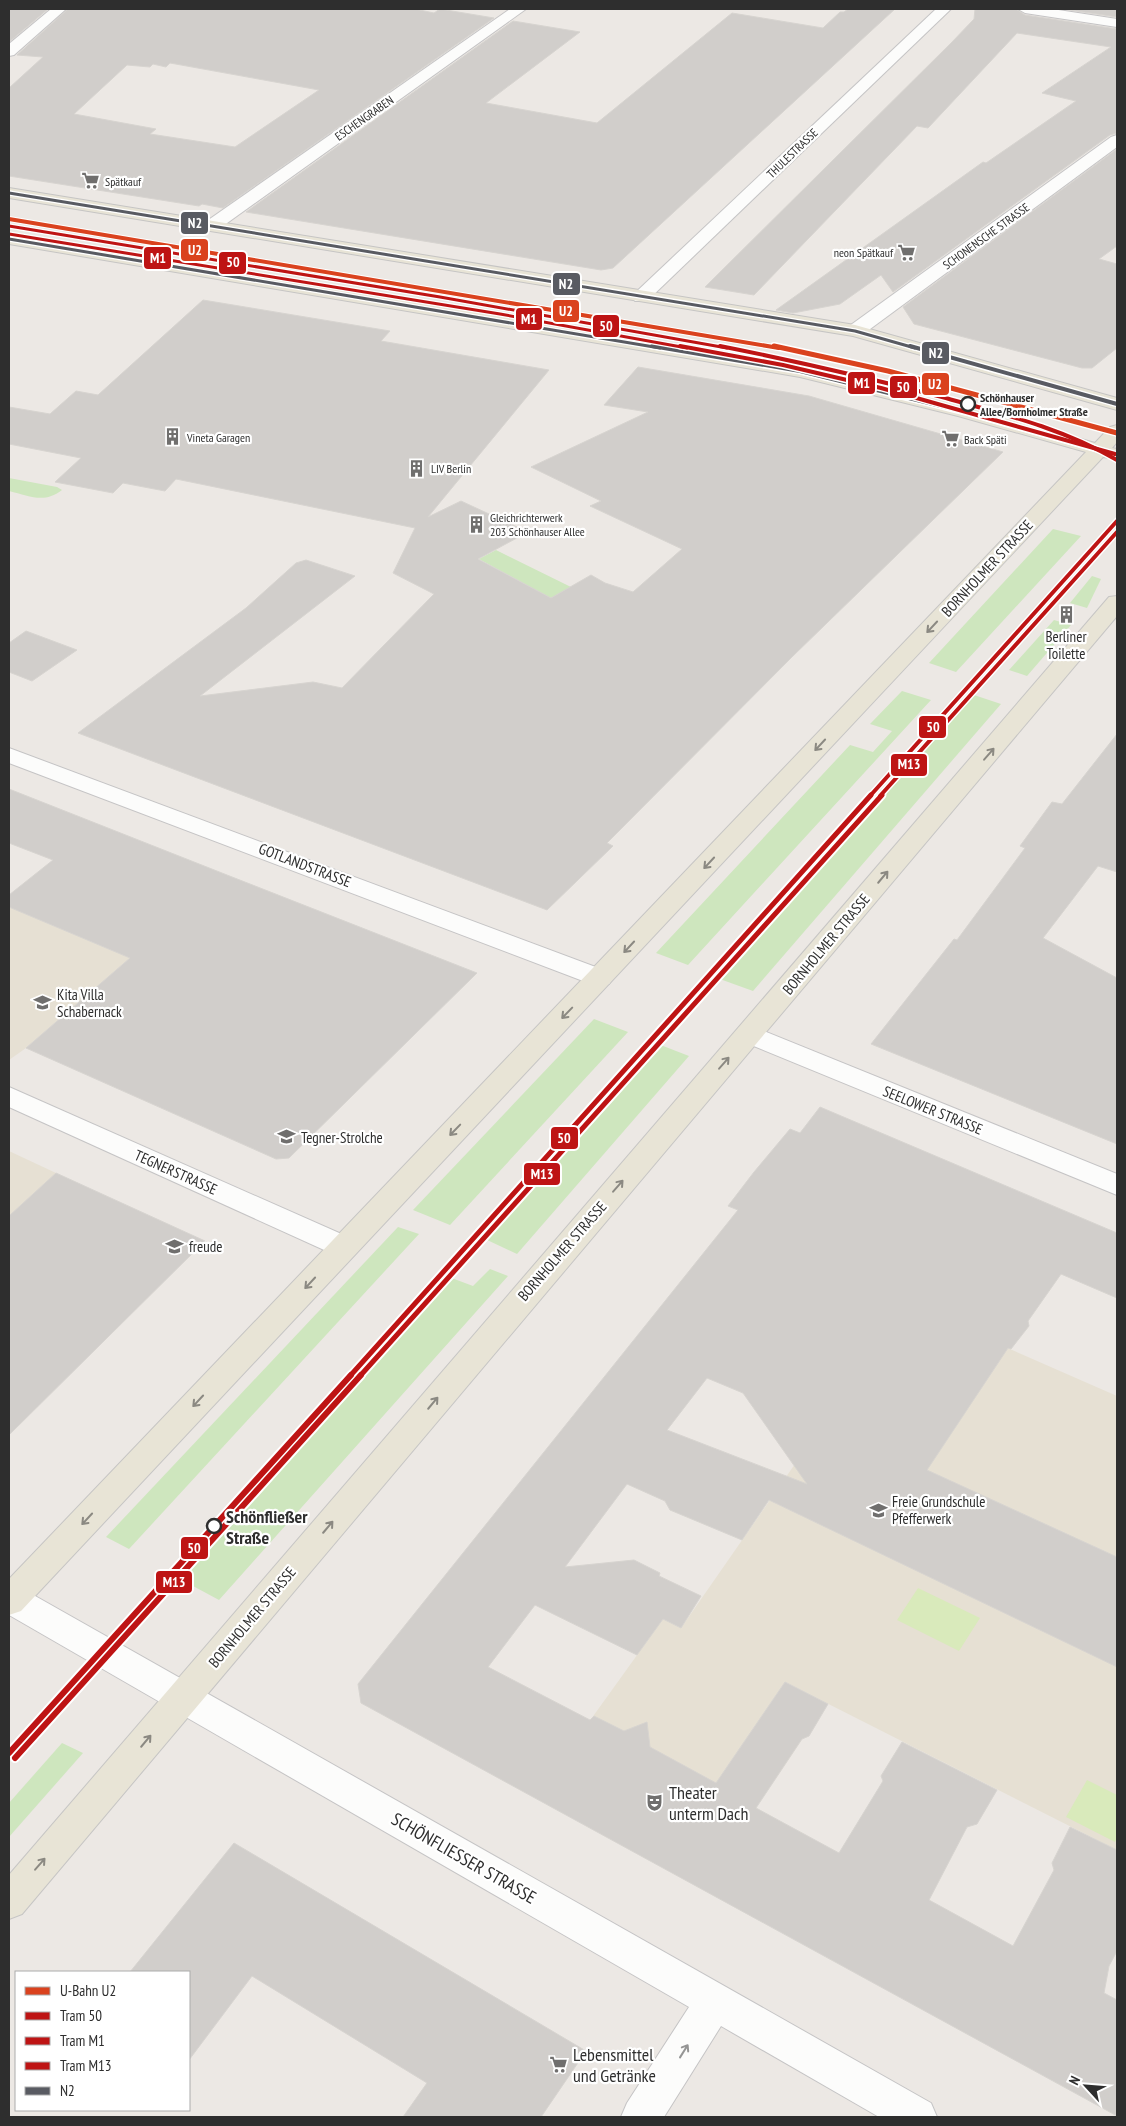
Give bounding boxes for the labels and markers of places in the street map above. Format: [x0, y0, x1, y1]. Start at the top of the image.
supermarket icon: Spätkauf [81, 171, 101, 191]
place label: Spätkauf [105, 174, 142, 189]
supermarket icon: neon Spätkauf [897, 242, 917, 262]
place label: neon Spätkauf [834, 245, 894, 260]
place label: Schönhauser Allee/Bornholmer Straße [979, 390, 1088, 419]
marker: Schönhauser Allee/Bornholmer Straße [960, 396, 976, 412]
building icon: Vineta Garagen [163, 427, 183, 447]
supermarket icon: Back Späti [940, 429, 960, 449]
place label: Vineta Garagen [186, 430, 250, 445]
place label: Back Späti [964, 432, 1007, 447]
building icon: LIV Berlin [407, 458, 427, 478]
place label: LIV Berlin [431, 461, 471, 476]
place label: Gleichrichterwerk 203 Schönhauser Allee [490, 510, 585, 539]
building icon: Gleichrichterwerk 203 Schönhauser Allee [466, 514, 486, 534]
building icon: Berliner Toilette [1056, 605, 1076, 625]
place label: Berliner Toilette [1045, 627, 1087, 663]
place label: Kita Villa Schabernack [57, 985, 122, 1021]
school or university icon: Kita Villa Schabernack [33, 993, 53, 1013]
school or university icon: Tegner-Strolche [277, 1127, 297, 1147]
place label: Tegner-Strolche [301, 1128, 383, 1147]
school or university icon: freude [165, 1236, 185, 1256]
place label: freude [189, 1237, 222, 1256]
place label: Freie Grundschule Pfefferwerk [892, 1492, 985, 1528]
school or university icon: Freie Grundschule Pfefferwerk [868, 1500, 888, 1520]
place label: Schönfließer Straße [226, 1505, 308, 1549]
marker: Schönfließer Straße [206, 1518, 222, 1534]
place label: Theater unterm Dach [669, 1781, 748, 1825]
theatre icon: Theater unterm Dach [645, 1792, 665, 1812]
place label: Lebensmittel und Getränke [573, 2043, 656, 2087]
supermarket icon: Lebensmittel und Getränke [549, 2054, 569, 2074]

